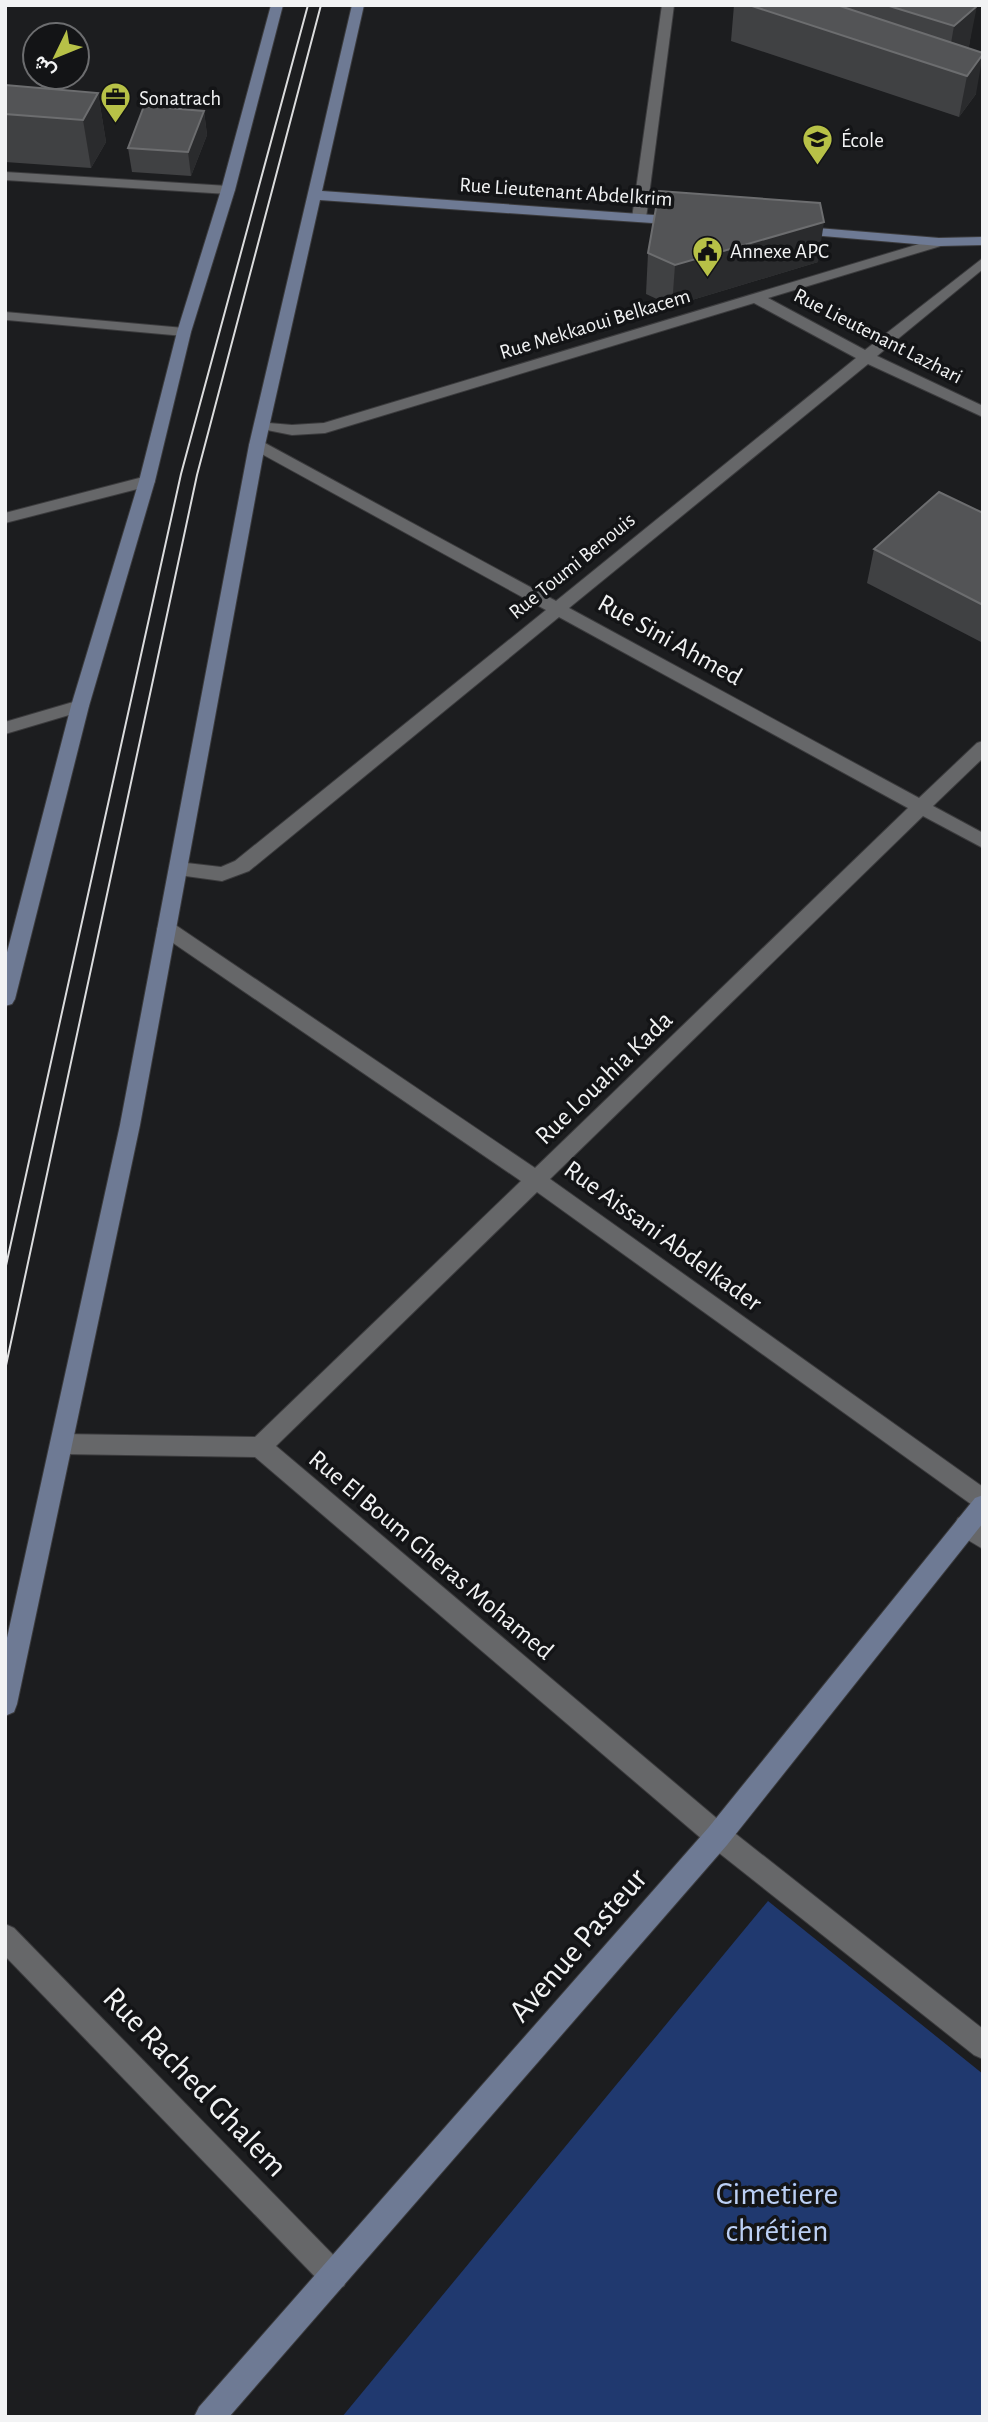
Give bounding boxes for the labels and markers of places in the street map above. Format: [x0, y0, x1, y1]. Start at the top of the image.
office icon: Sonatrach [99, 81, 133, 125]
place label: Sonatrach [139, 88, 221, 109]
school or university icon: École [801, 123, 835, 167]
place label: École [841, 128, 884, 151]
public building icon: Annexe APC [690, 234, 724, 278]
place label: Annexe APC [730, 241, 829, 262]

